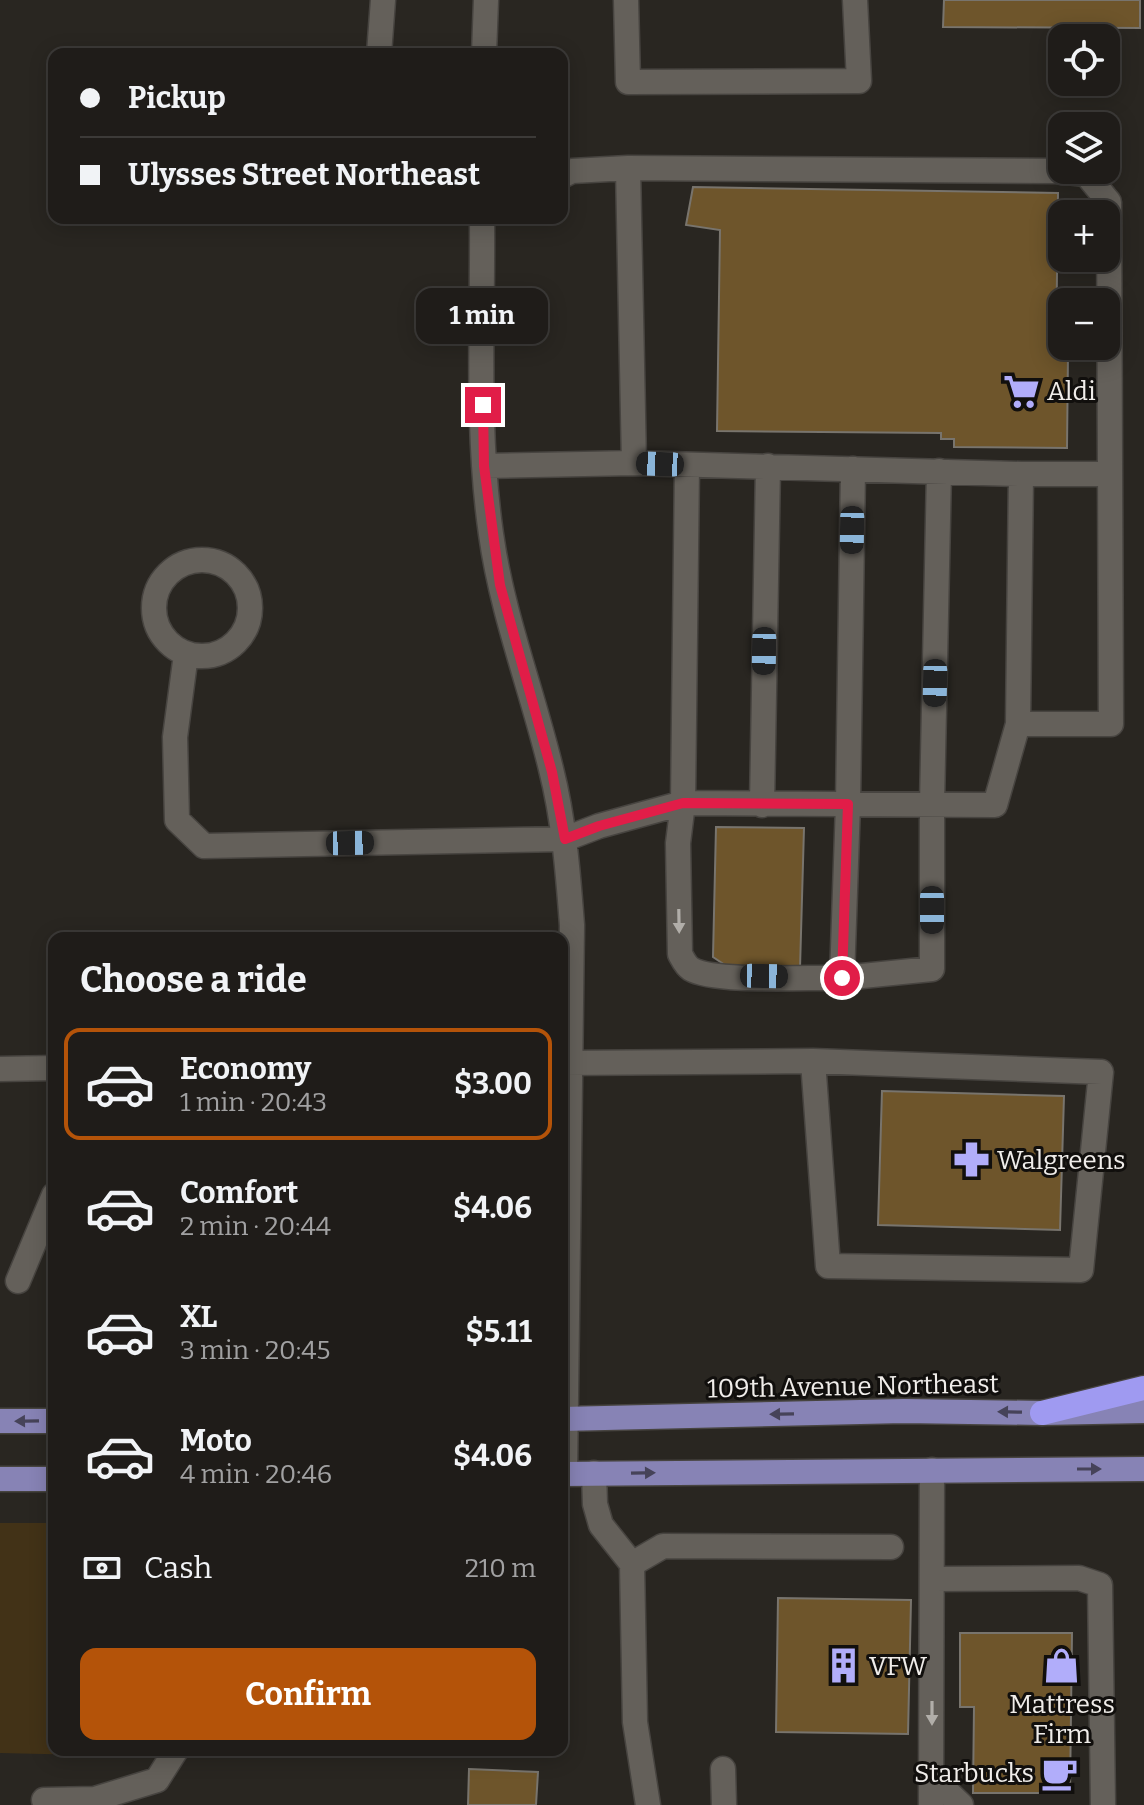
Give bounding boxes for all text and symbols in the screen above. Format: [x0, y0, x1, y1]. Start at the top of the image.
map controls [1048, 24, 1120, 360]
button: locate [1048, 24, 1120, 96]
text: Pickup [128, 80, 226, 116]
button: layers [1048, 112, 1120, 184]
text: Ulysses Street Northeast [128, 157, 480, 193]
button: + [1048, 200, 1120, 272]
button: − [1048, 288, 1120, 360]
callout: 1 min [417, 289, 549, 345]
text: 1 min [449, 300, 515, 331]
supermarket icon: Aldi [1002, 372, 1040, 410]
place label: Aldi [1047, 376, 1096, 407]
route end [465, 387, 501, 423]
car [636, 451, 684, 477]
car [840, 506, 864, 554]
car [752, 627, 776, 675]
car [923, 659, 947, 707]
car [326, 831, 374, 855]
car [920, 886, 944, 934]
one-way arrow [673, 909, 686, 934]
text: Choose a ride [80, 958, 307, 1002]
route start [824, 960, 860, 996]
car [740, 964, 788, 988]
icon: car [84, 1048, 156, 1120]
text: Economy [180, 1051, 311, 1087]
text: $3.00 [454, 1066, 532, 1102]
text: 1 min · 20:43 [180, 1087, 327, 1118]
pharmacy icon: Walgreens [952, 1141, 990, 1179]
place label: Walgreens [997, 1145, 1126, 1176]
icon: car [84, 1172, 156, 1244]
text: Comfort [180, 1175, 298, 1211]
text: $4.06 [453, 1190, 532, 1226]
text: 2 min · 20:44 [180, 1211, 331, 1242]
icon: car [84, 1296, 156, 1368]
text: XL [180, 1299, 217, 1335]
text: $5.11 [466, 1314, 532, 1350]
text: 3 min · 20:45 [180, 1335, 330, 1366]
street label: 109th Avenue Northeast [707, 1368, 1000, 1405]
one-way arrow [997, 1406, 1022, 1418]
one-way arrow [769, 1407, 794, 1420]
one-way arrow [14, 1415, 39, 1427]
icon: car [84, 1420, 156, 1492]
text: Moto [180, 1423, 252, 1459]
text: $4.06 [453, 1438, 532, 1474]
text: 4 min · 20:46 [180, 1459, 332, 1490]
one-way arrow [1077, 1463, 1102, 1475]
one-way arrow [631, 1467, 656, 1479]
icon: cash [80, 1546, 124, 1590]
text: Cash [144, 1550, 212, 1586]
text: 210 m [465, 1553, 536, 1584]
shop icon: Mattress Firm [1043, 1646, 1081, 1684]
building icon: VFW [824, 1647, 862, 1685]
button: Confirm [80, 1648, 536, 1740]
place label: VFW [869, 1651, 928, 1682]
place label: Mattress Firm [1009, 1689, 1115, 1750]
one-way arrow [926, 1701, 938, 1726]
cafe icon: Starbucks [1041, 1754, 1079, 1792]
place label: Starbucks [914, 1758, 1034, 1789]

